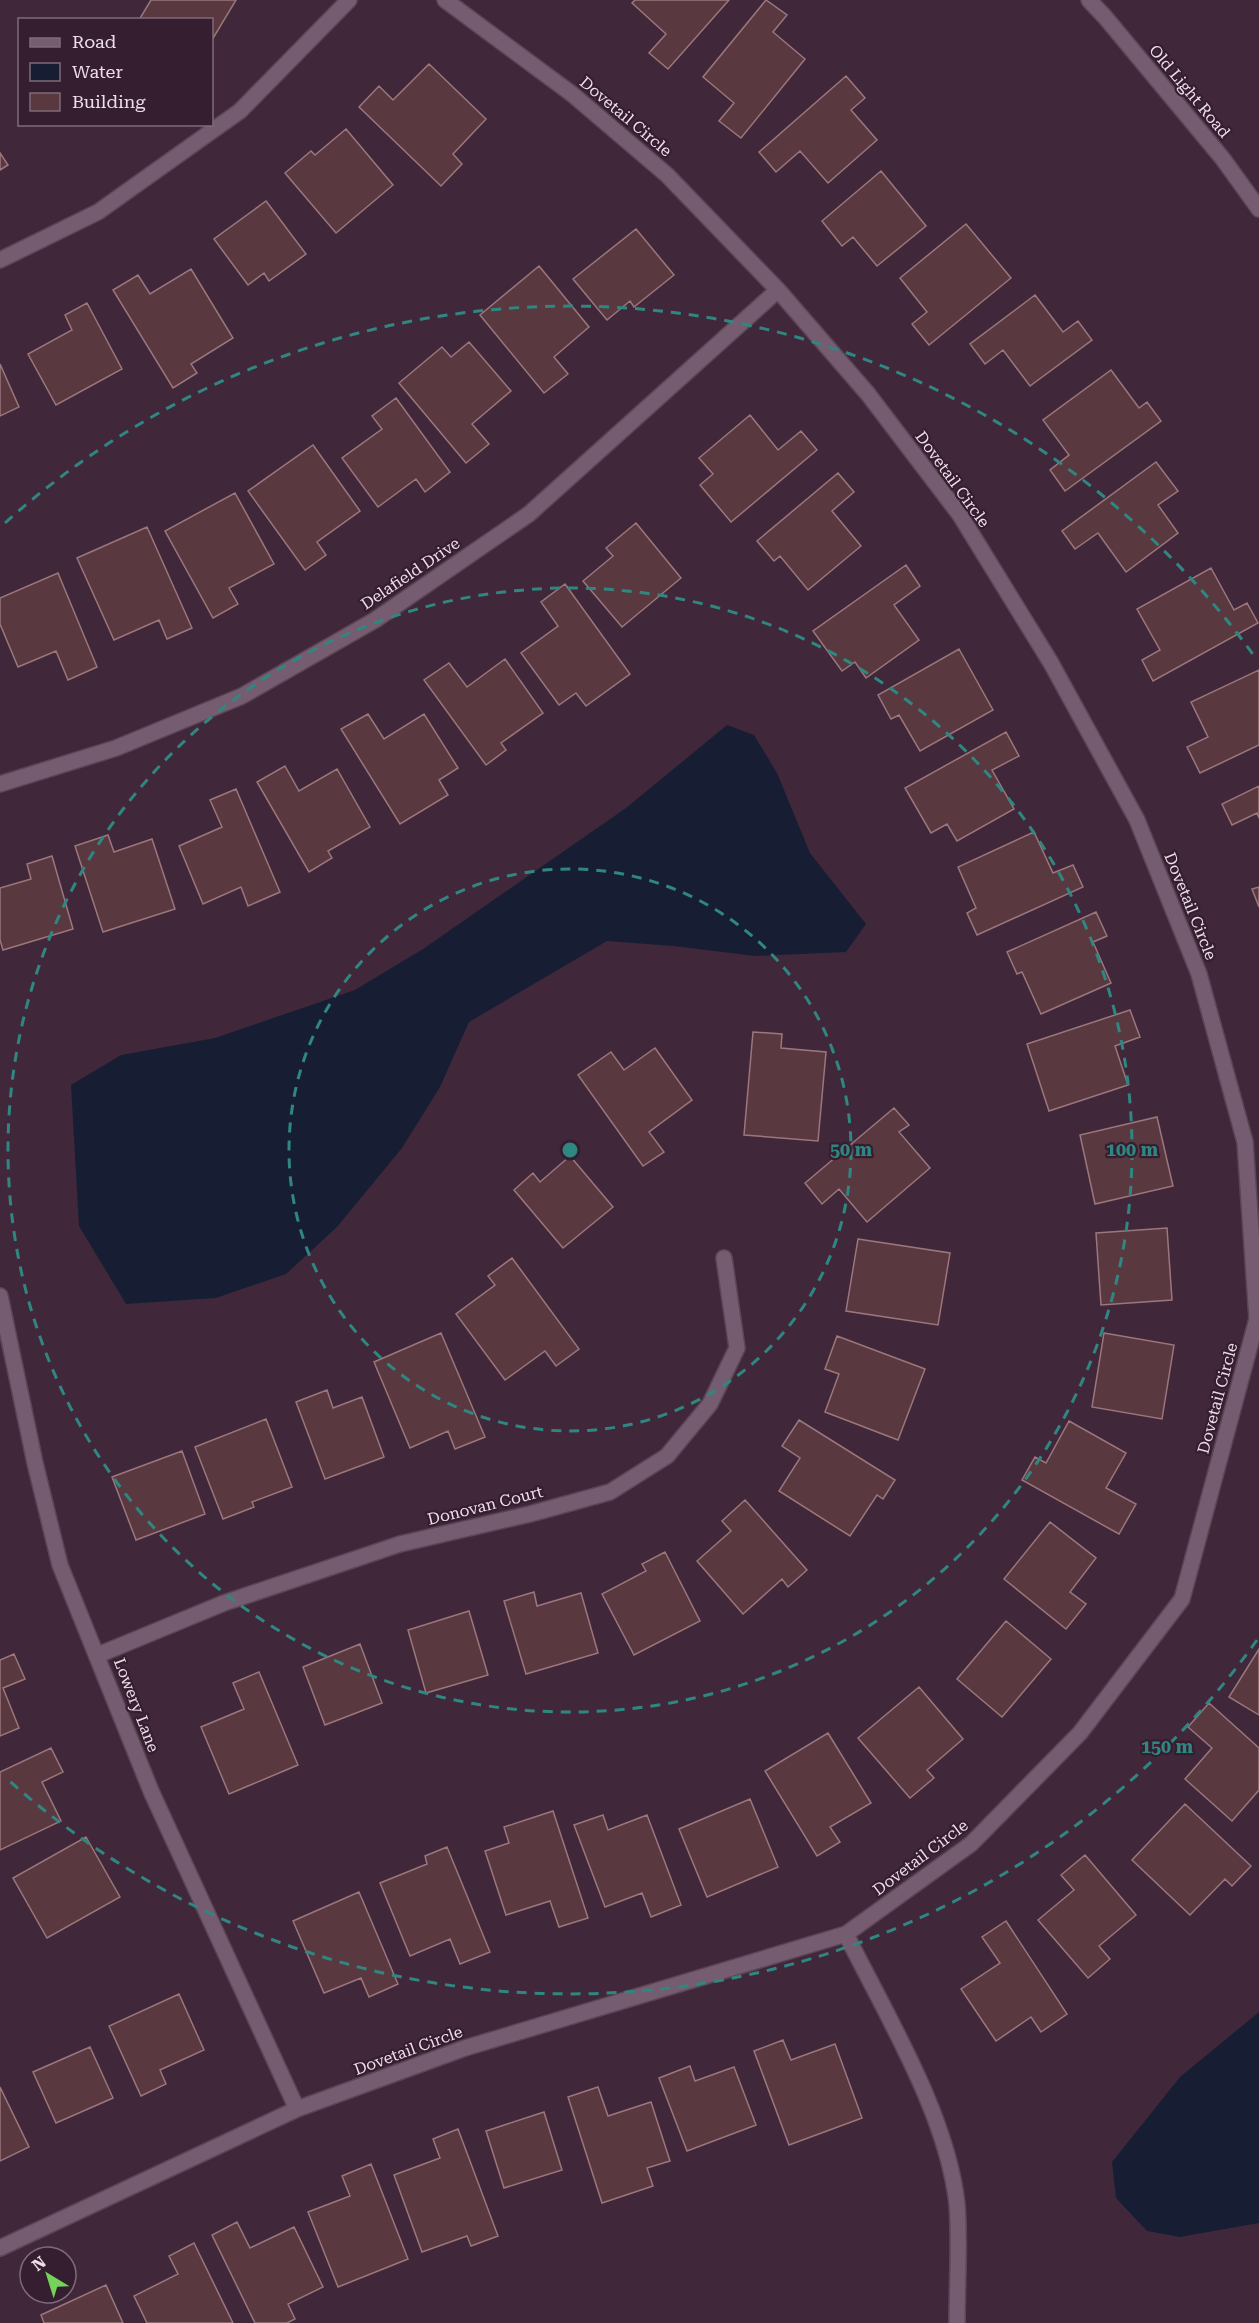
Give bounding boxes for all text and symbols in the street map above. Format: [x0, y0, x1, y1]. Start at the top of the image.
legend [18, 18, 213, 126]
text: Road [72, 31, 117, 52]
street label: Old Light Road [1145, 41, 1234, 142]
text: Water [72, 61, 123, 82]
street label: Dovetail Circle [576, 72, 676, 160]
text: Building [72, 91, 146, 112]
street label: Dovetail Circle [911, 428, 994, 531]
street label: Delafield Drive [357, 533, 463, 613]
street label: Dovetail Circle [1160, 850, 1221, 963]
text: 50 m [830, 1139, 873, 1160]
text: 100 m [1106, 1139, 1159, 1160]
centre of rings [560, 1140, 580, 1160]
street label: Dovetail Circle [1194, 1340, 1241, 1456]
street label: Donovan Court [425, 1482, 545, 1529]
street label: Lowery Lane [110, 1655, 163, 1755]
text: 150 m [1141, 1736, 1194, 1757]
street label: Dovetail Circle [869, 1815, 972, 1899]
street label: Dovetail Circle [351, 2022, 465, 2079]
north arrow [18, 2245, 78, 2305]
text: N [28, 2252, 50, 2275]

